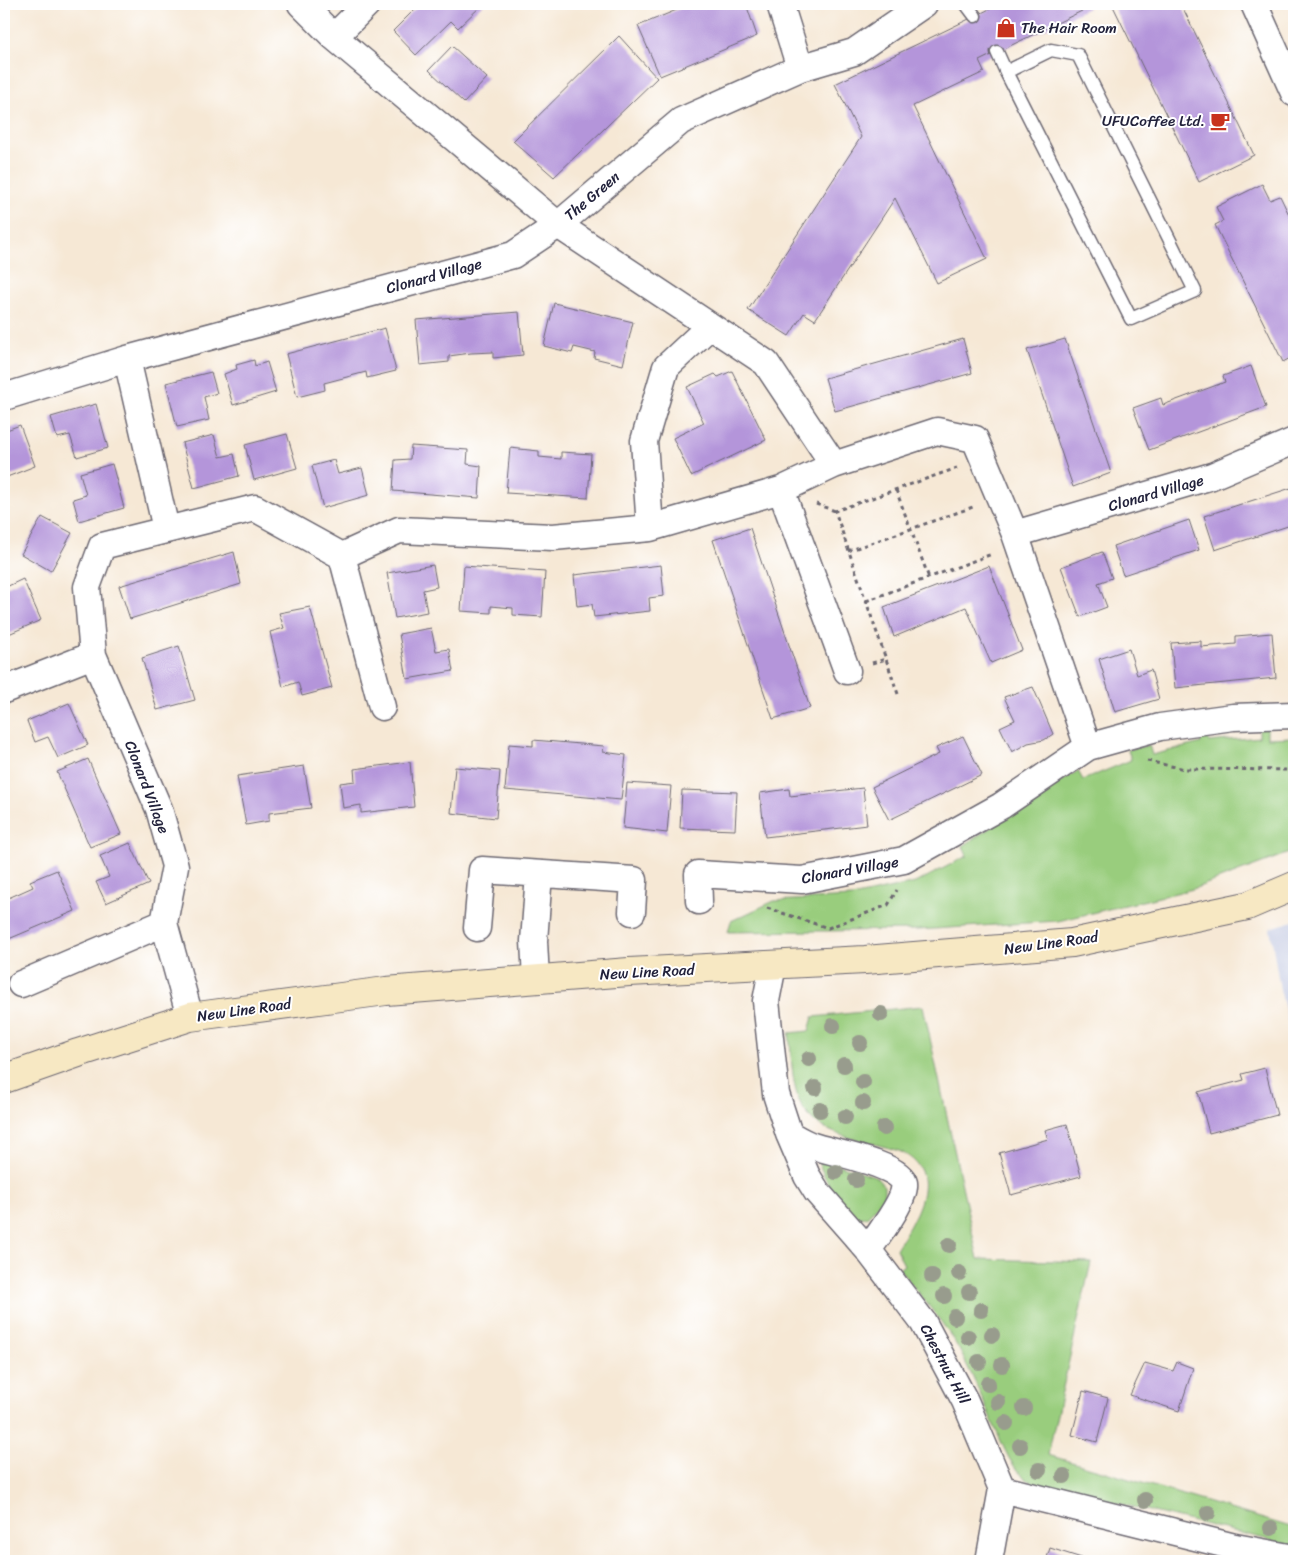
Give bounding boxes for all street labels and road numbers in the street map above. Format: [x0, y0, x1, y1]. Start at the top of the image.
street label: The Green [558, 165, 626, 227]
street label: Clonard Village [383, 251, 485, 301]
street label: Clonard Village [1105, 467, 1207, 519]
street label: Clonard Village [117, 736, 177, 838]
street label: Clonard Village [799, 849, 901, 891]
street label: New Line Road [1002, 923, 1101, 962]
street label: New Line Road [599, 956, 696, 987]
street label: New Line Road [195, 990, 294, 1029]
street label: Chestnut Hill [913, 1319, 977, 1409]

